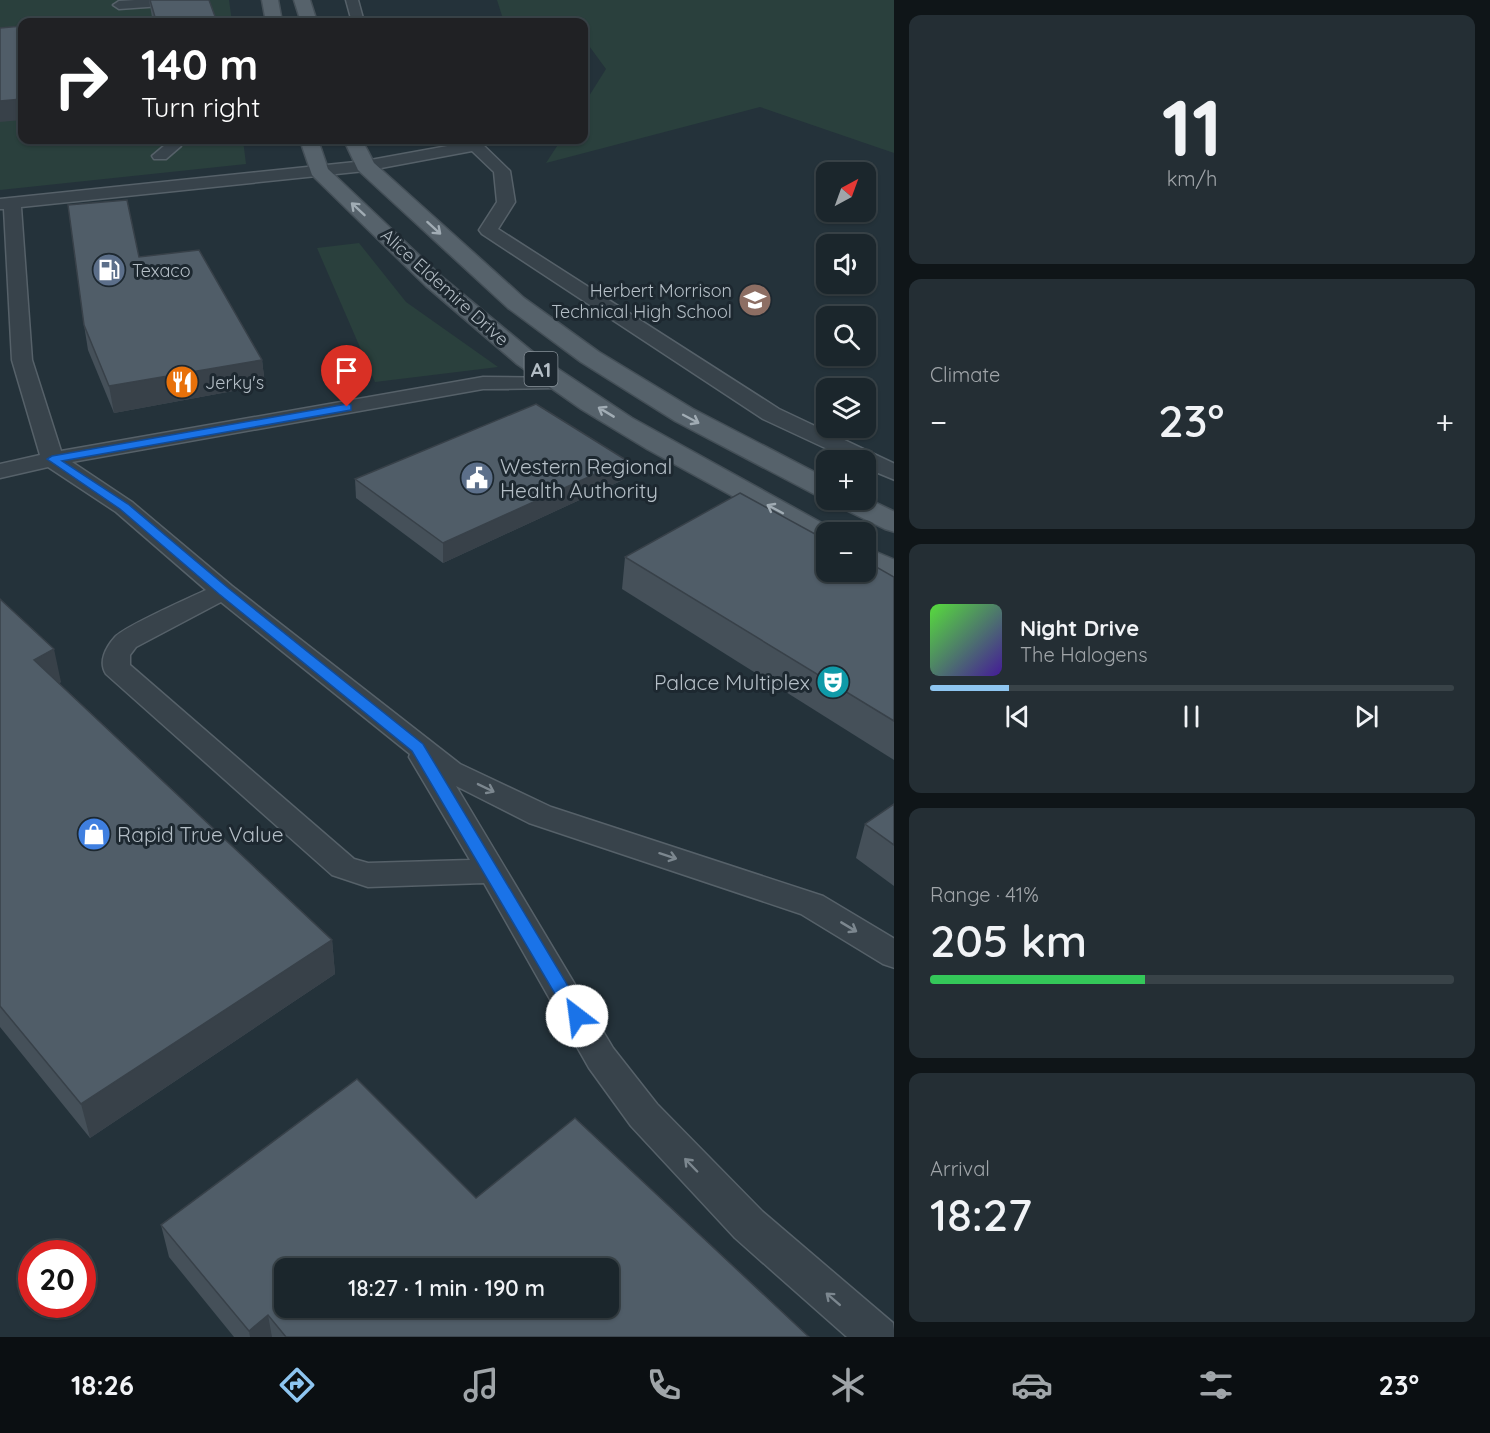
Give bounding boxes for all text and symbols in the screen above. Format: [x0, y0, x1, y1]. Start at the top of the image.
text: 140 m [141, 38, 258, 91]
icon: right [42, 42, 120, 120]
text: 11 [1162, 78, 1222, 176]
text: Turn right [141, 90, 260, 124]
north arrow [816, 162, 876, 222]
map controls [816, 162, 876, 582]
text: km/h [1167, 166, 1217, 191]
one-way arrow [351, 201, 366, 216]
one-way arrow [426, 221, 441, 235]
street label: Alice Eldemire Drive [376, 223, 514, 351]
button: sound [816, 234, 876, 294]
fuel station icon: Texaco [91, 252, 127, 288]
place label: Texaco [132, 259, 191, 282]
place label: Herbert Morrison Technical High School [551, 279, 732, 323]
school or university icon: Herbert Morrison Technical High School [737, 282, 773, 318]
button: search [816, 306, 876, 366]
pin [321, 345, 372, 407]
road number: A1 [524, 352, 558, 386]
icon: arrive [330, 354, 363, 387]
text: Climate [930, 362, 1000, 387]
restaurant icon: Jerky's [164, 364, 200, 400]
place label: Jerky's [205, 371, 264, 394]
button: layers [816, 378, 876, 438]
text: 23° [1158, 392, 1224, 448]
text: − [930, 401, 947, 442]
text: + [1435, 401, 1454, 442]
one-way arrow [598, 405, 615, 417]
one-way arrow [681, 414, 699, 425]
button: + [816, 450, 876, 510]
place label: Western Regional Health Authority [500, 453, 672, 503]
public building icon: Western Regional Health Authority [459, 460, 495, 496]
one-way arrow [767, 503, 784, 515]
button: − [816, 522, 876, 582]
text: Night Drive [1020, 614, 1139, 642]
text: The Halogens [1020, 642, 1148, 667]
theatre icon: Palace Multiplex [815, 664, 851, 700]
place label: Palace Multiplex [654, 669, 810, 695]
icon: previous [1001, 700, 1034, 733]
icon: pause [1175, 700, 1208, 733]
icon: next [1350, 700, 1383, 733]
one-way arrow [476, 783, 494, 795]
shop icon: Rapid True Value [76, 816, 112, 852]
place label: Rapid True Value [117, 821, 284, 847]
one-way arrow [658, 851, 677, 862]
text: Range · 41% [930, 882, 1039, 907]
text: 205 km [930, 912, 1087, 968]
one-way arrow [840, 922, 857, 934]
position arrow [545, 984, 609, 1048]
text: Arrival [930, 1156, 990, 1181]
one-way arrow [684, 1158, 699, 1173]
text: 18:27 [930, 1186, 1032, 1242]
speed limit sign: 20 [18, 1240, 96, 1318]
text: 18:27 · 1 min · 190 m [348, 1274, 545, 1302]
one-way arrow [825, 1292, 841, 1305]
icon: directions [276, 1364, 318, 1406]
icon: music [460, 1364, 502, 1406]
icon: phone [643, 1364, 685, 1406]
icon: climate [827, 1364, 869, 1406]
icon: car [1011, 1364, 1053, 1406]
icon: filters [1195, 1364, 1237, 1406]
text: 18:26 [71, 1368, 134, 1402]
text: 23° [1379, 1368, 1419, 1402]

